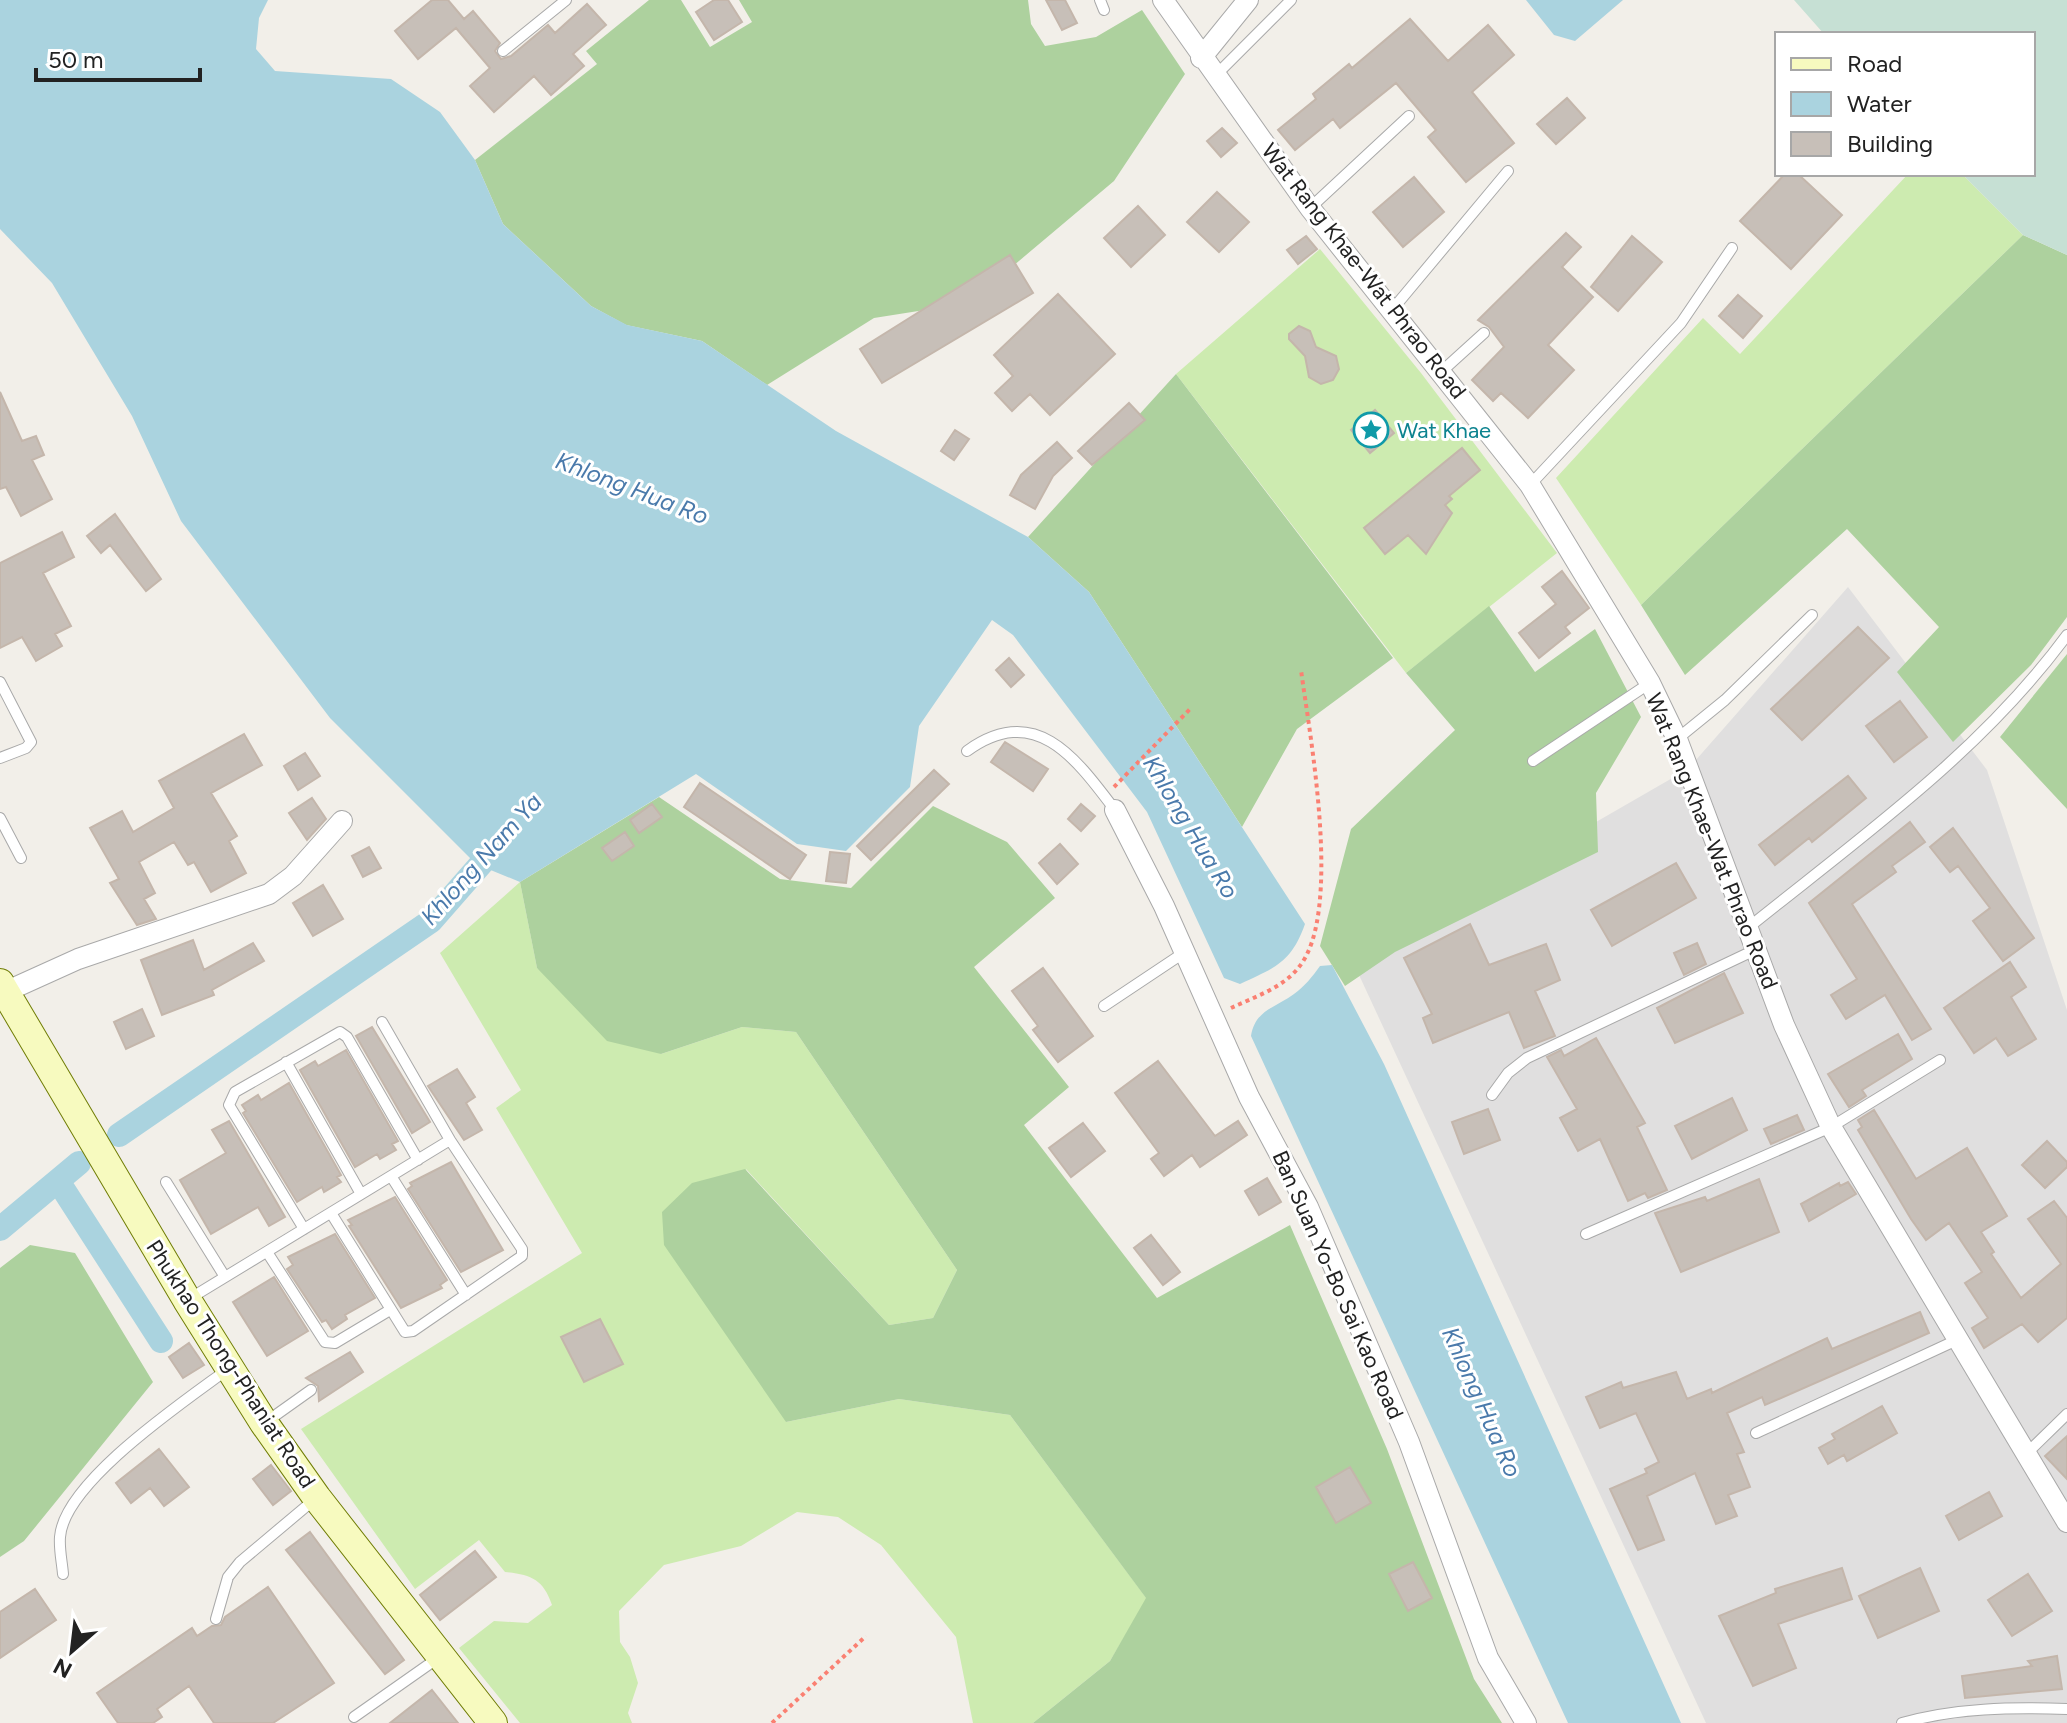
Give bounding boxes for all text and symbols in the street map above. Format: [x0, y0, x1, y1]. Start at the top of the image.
scale bar [36, 32, 200, 82]
legend [1775, 32, 2035, 176]
text: 50 m [48, 45, 104, 74]
text: Road [1847, 49, 1902, 78]
text: Water [1847, 89, 1912, 118]
text: Building [1847, 129, 1933, 158]
street label: Wat Rang Khae-Wat Phrao Road [1256, 138, 1472, 404]
place icon: Wat Khae [1352, 411, 1390, 449]
place label: Wat Khae [1397, 417, 1491, 444]
water label: Khlong Hua Ro [552, 446, 712, 530]
street label: Wat Rang Khae-Wat Phrao Road [1640, 689, 1784, 993]
water label: Khlong Hua Ro [1137, 750, 1245, 904]
water label: Khlong Nam Ya [414, 787, 548, 931]
street label: Ban Suan Yo-Bo Sai Kao Road [1266, 1147, 1410, 1423]
street label: Phukhao Thong-Phaniat Road [141, 1235, 321, 1493]
water label: Khlong Hua Ro [1436, 1323, 1528, 1482]
north arrow [32, 1611, 112, 1691]
text: N [49, 1652, 77, 1684]

